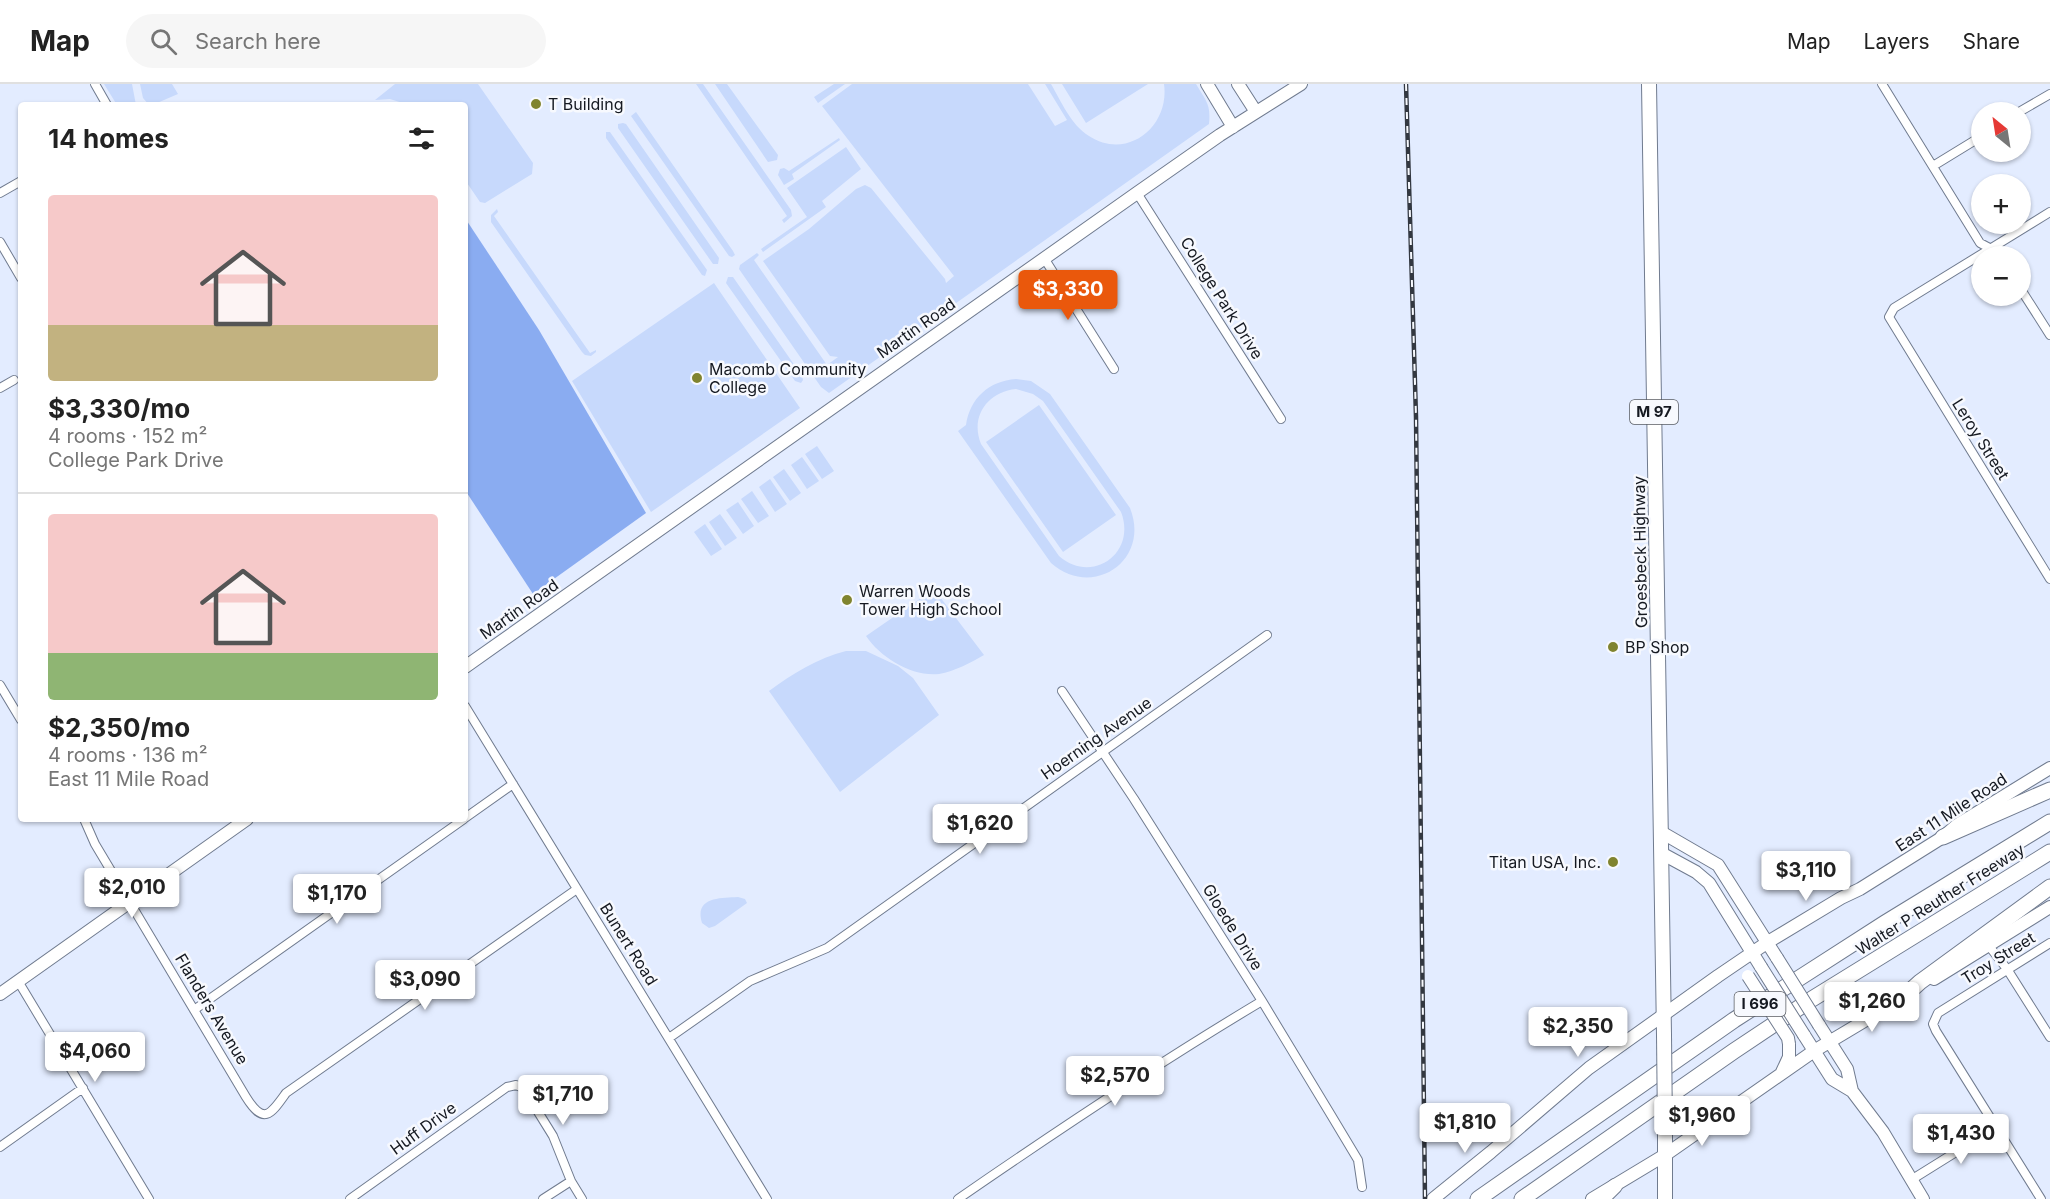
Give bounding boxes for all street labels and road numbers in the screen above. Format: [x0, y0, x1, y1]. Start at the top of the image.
street label: College Park Drive [1176, 233, 1268, 363]
street label: Martin Road [873, 294, 959, 362]
street label: Leroy Street [1948, 395, 2014, 483]
road number: M 97 [1630, 400, 1678, 424]
street label: Groesbeck Highway [1629, 476, 1651, 628]
street label: Martin Road [476, 575, 562, 643]
street label: Hoerning Avenue [1037, 692, 1155, 784]
street label: East 11 Mile Road [1891, 769, 2011, 855]
street label: Walter P Reuther Freeway [1852, 839, 2028, 959]
street label: Gloede Drive [1199, 880, 1267, 974]
street label: Bunert Road [596, 899, 662, 989]
street label: Troy Street [1957, 927, 2039, 989]
street label: Flanders Avenue [171, 950, 253, 1068]
road number: I 696 [1734, 992, 1786, 1016]
street label: Huff Drive [386, 1097, 460, 1159]

